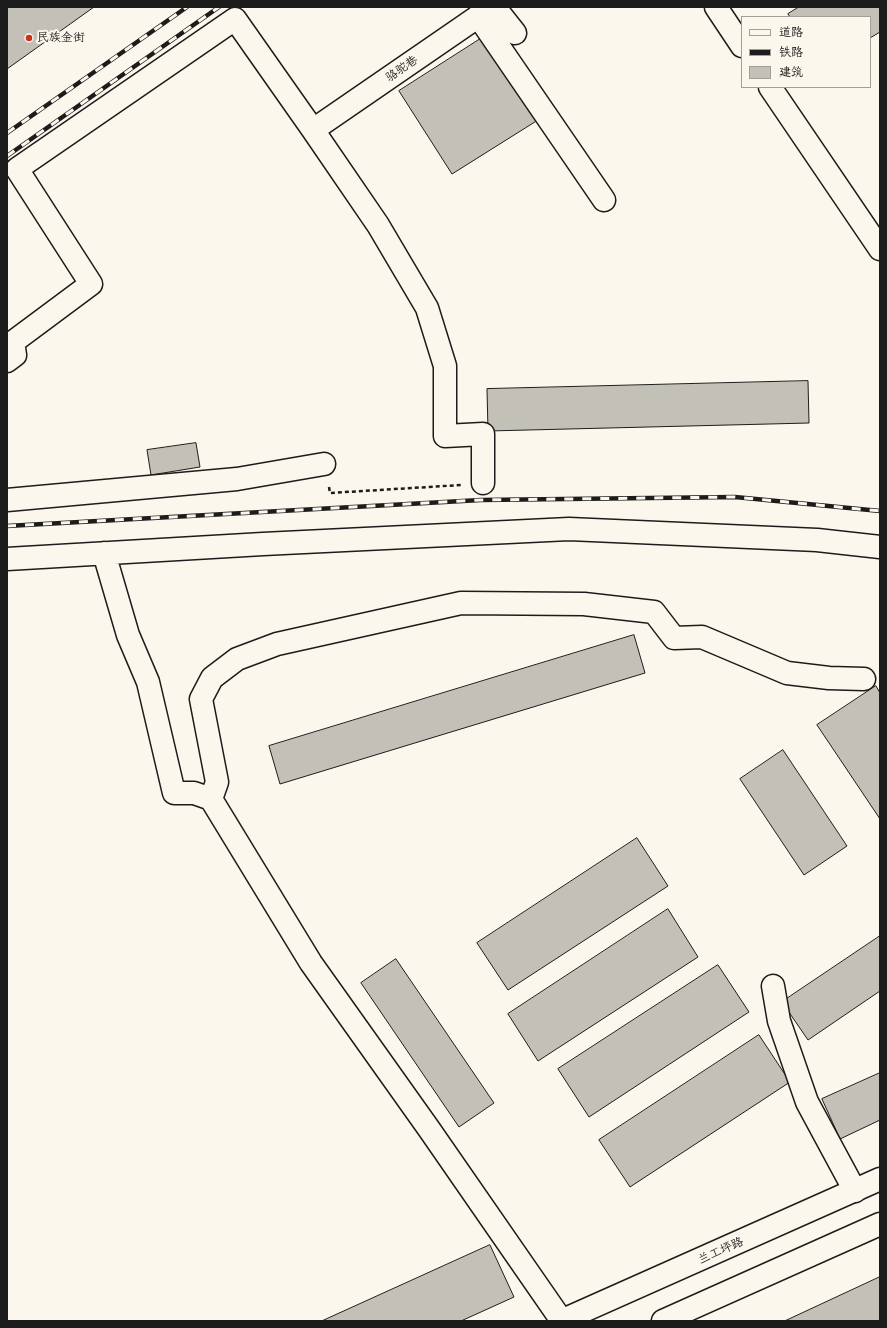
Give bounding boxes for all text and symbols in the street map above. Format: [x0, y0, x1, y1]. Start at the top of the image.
legend [741, 16, 871, 88]
text: 道路 [779, 24, 803, 40]
place label: 民族金街 [37, 31, 85, 45]
marker: 民族金街 [24, 33, 34, 43]
text: 铁路 [779, 44, 803, 60]
street label: 骆驼巷 [383, 53, 421, 85]
text: 建筑 [779, 64, 803, 80]
street label: 兰工坪路 [696, 1235, 746, 1267]

